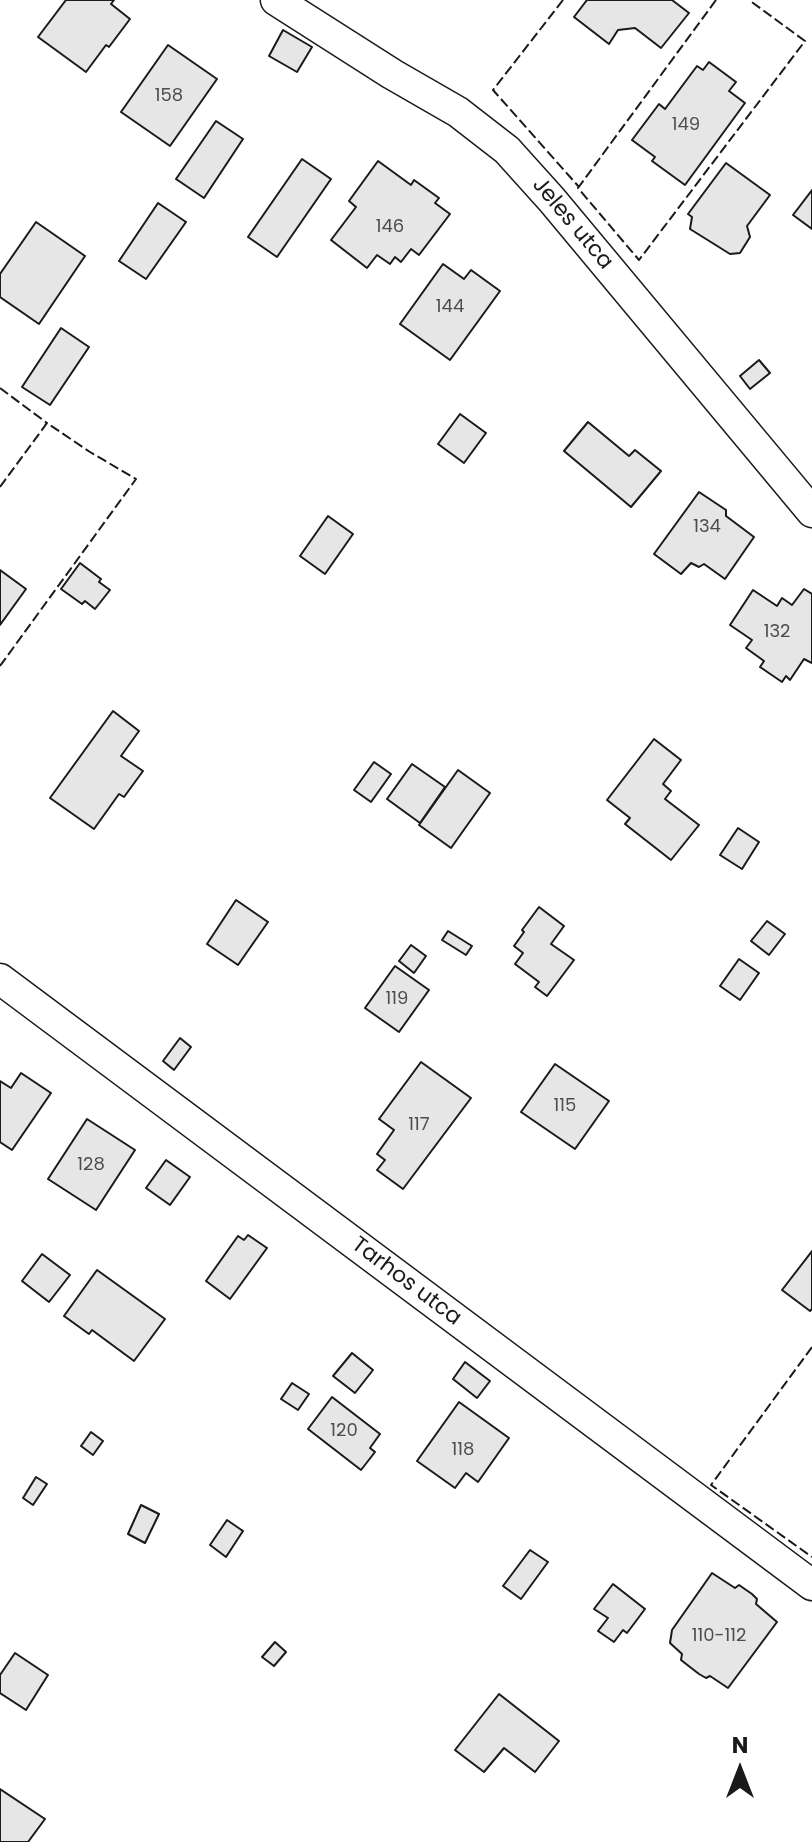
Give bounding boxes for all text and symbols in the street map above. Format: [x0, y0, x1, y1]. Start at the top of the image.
house number: 158 [155, 85, 183, 107]
house number: 149 [672, 114, 700, 136]
street label: Jeles utca [526, 173, 618, 275]
house number: 146 [376, 216, 404, 238]
house number: 144 [436, 296, 464, 318]
house number: 134 [693, 516, 721, 538]
house number: 132 [764, 621, 790, 643]
house number: 119 [386, 988, 408, 1010]
house number: 115 [554, 1095, 576, 1117]
house number: 117 [408, 1114, 430, 1136]
house number: 128 [77, 1154, 105, 1176]
street label: Tarhos utca [346, 1232, 466, 1332]
house number: 120 [330, 1420, 358, 1442]
house number: 118 [452, 1439, 474, 1461]
house number: 110-112 [692, 1625, 746, 1647]
north arrow [700, 1730, 780, 1810]
text: N [732, 1730, 748, 1761]

